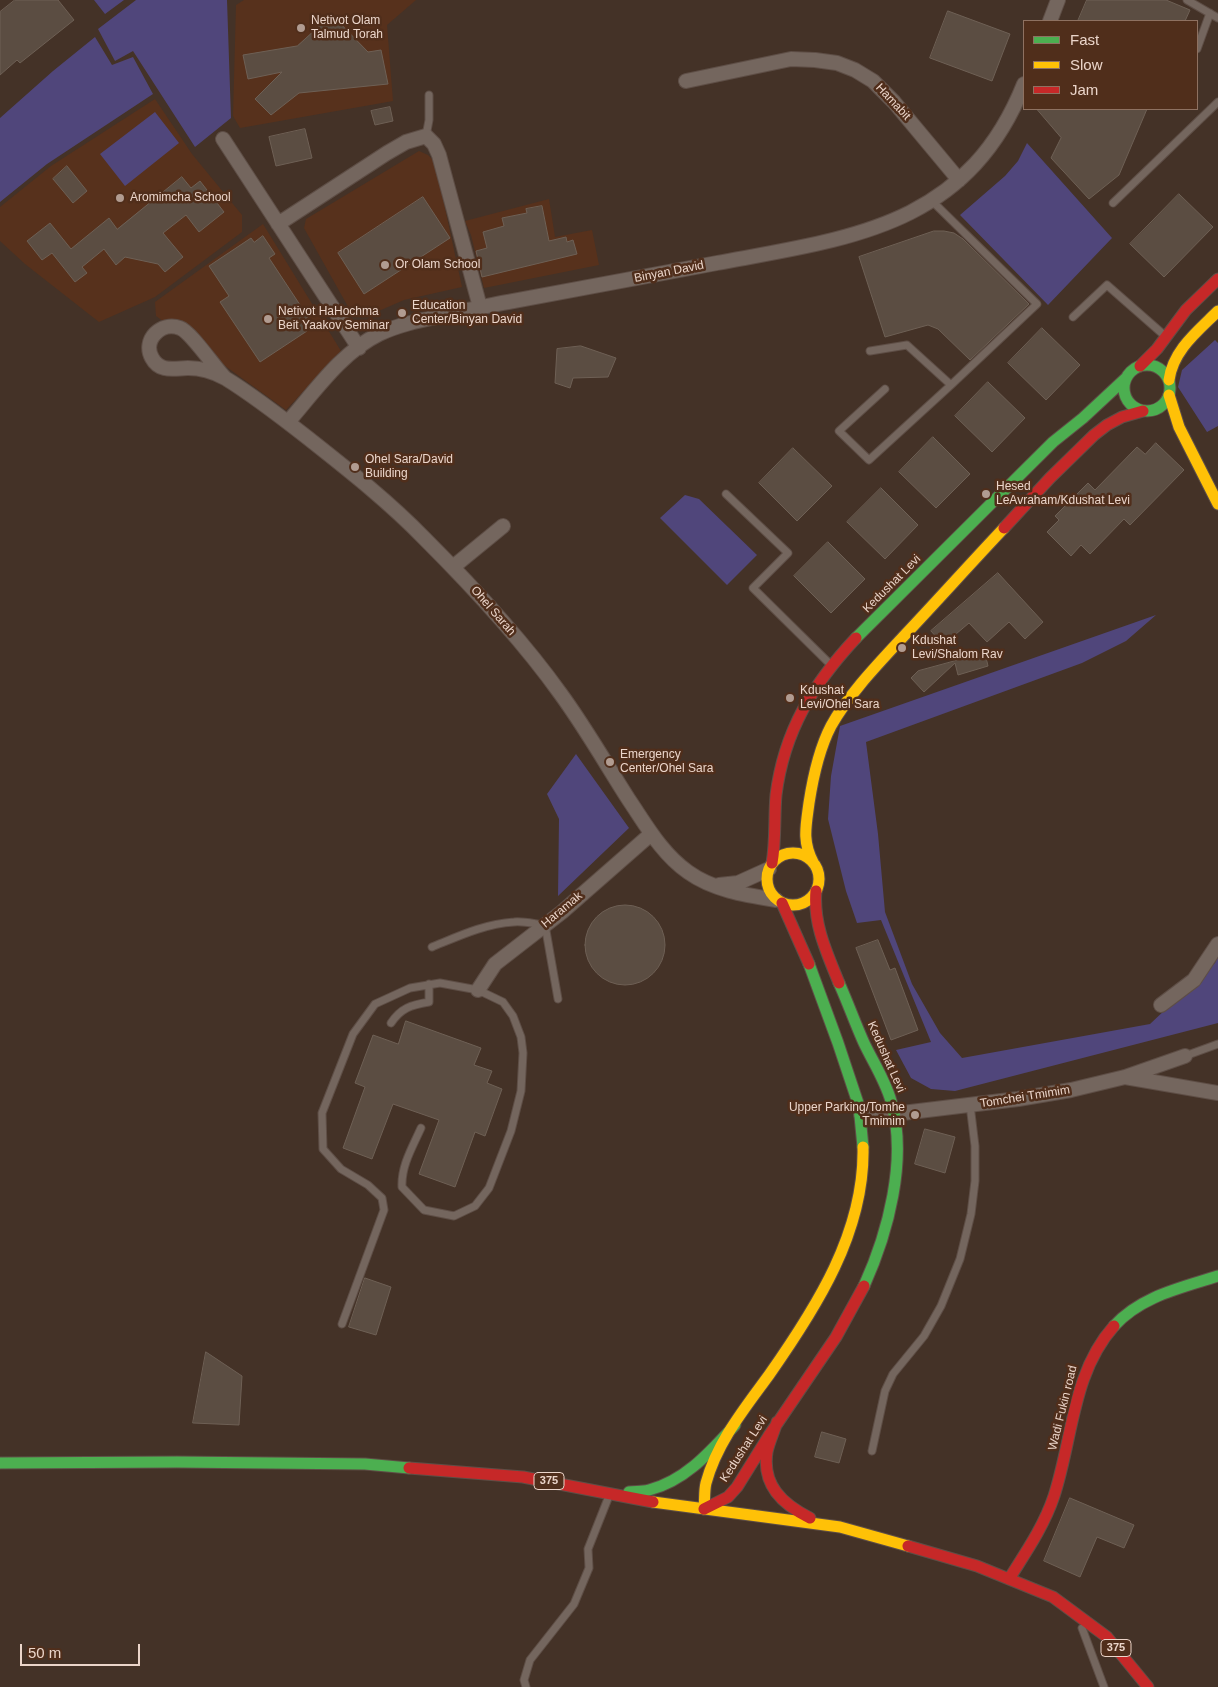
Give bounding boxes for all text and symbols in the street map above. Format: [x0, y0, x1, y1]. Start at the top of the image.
place label: Netivot Olam Talmud Torah [311, 14, 383, 42]
legend [1023, 20, 1198, 110]
marker: Netivot Olam Talmud Torah [295, 22, 307, 34]
text: Fast [1070, 31, 1099, 48]
text: Slow [1070, 56, 1103, 73]
street label: Hamabit [872, 81, 914, 123]
text: Jam [1070, 81, 1098, 98]
place label: Aromimcha School [130, 191, 231, 205]
marker: Aromimcha School [114, 192, 126, 204]
place label: Or Olam School [395, 258, 480, 272]
street label: Binyan David [633, 258, 705, 286]
marker: Or Olam School [379, 259, 391, 271]
place label: Education Center/Binyan David [412, 299, 522, 327]
place label: Netivot HaHochma Beit Yaakov Seminar [278, 305, 389, 333]
marker: Education Center/Binyan David [396, 307, 408, 319]
marker: Netivot HaHochma Beit Yaakov Seminar [262, 313, 274, 325]
place label: Ohel Sara/David Building [365, 453, 453, 481]
marker: Ohel Sara/David Building [349, 461, 361, 473]
place label: Hesed LeAvraham/Kdushat Levi [996, 480, 1130, 508]
marker: Hesed LeAvraham/Kdushat Levi [980, 488, 992, 500]
street label: Kedushat Levi [860, 552, 924, 616]
street label: Ohel Sarah [468, 583, 518, 639]
place label: Kdushat Levi/Shalom Rav [912, 634, 1003, 662]
marker: Kdushat Levi/Shalom Rav [896, 642, 908, 654]
place label: Kdushat Levi/Ohel Sara [800, 684, 879, 712]
marker: Kdushat Levi/Ohel Sara [784, 692, 796, 704]
place label: Emergency Center/Ohel Sara [620, 748, 713, 776]
marker: Emergency Center/Ohel Sara [604, 756, 616, 768]
street label: Haramak [539, 889, 585, 931]
street label: Kedushat Levi [864, 1019, 908, 1095]
street label: Tomchei Tmimim [979, 1083, 1071, 1111]
place label: Upper Parking/Tomhe Tmimim [789, 1101, 905, 1129]
marker: Upper Parking/Tomhe Tmimim [909, 1109, 921, 1121]
street label: Wadi Fukin road [1045, 1364, 1081, 1452]
street label: Kedushat Levi [717, 1413, 771, 1485]
road number: 375 [534, 1472, 564, 1490]
scale bar [22, 1634, 142, 1666]
road number: 375 [1101, 1640, 1131, 1656]
text: 50 m [28, 1644, 61, 1661]

